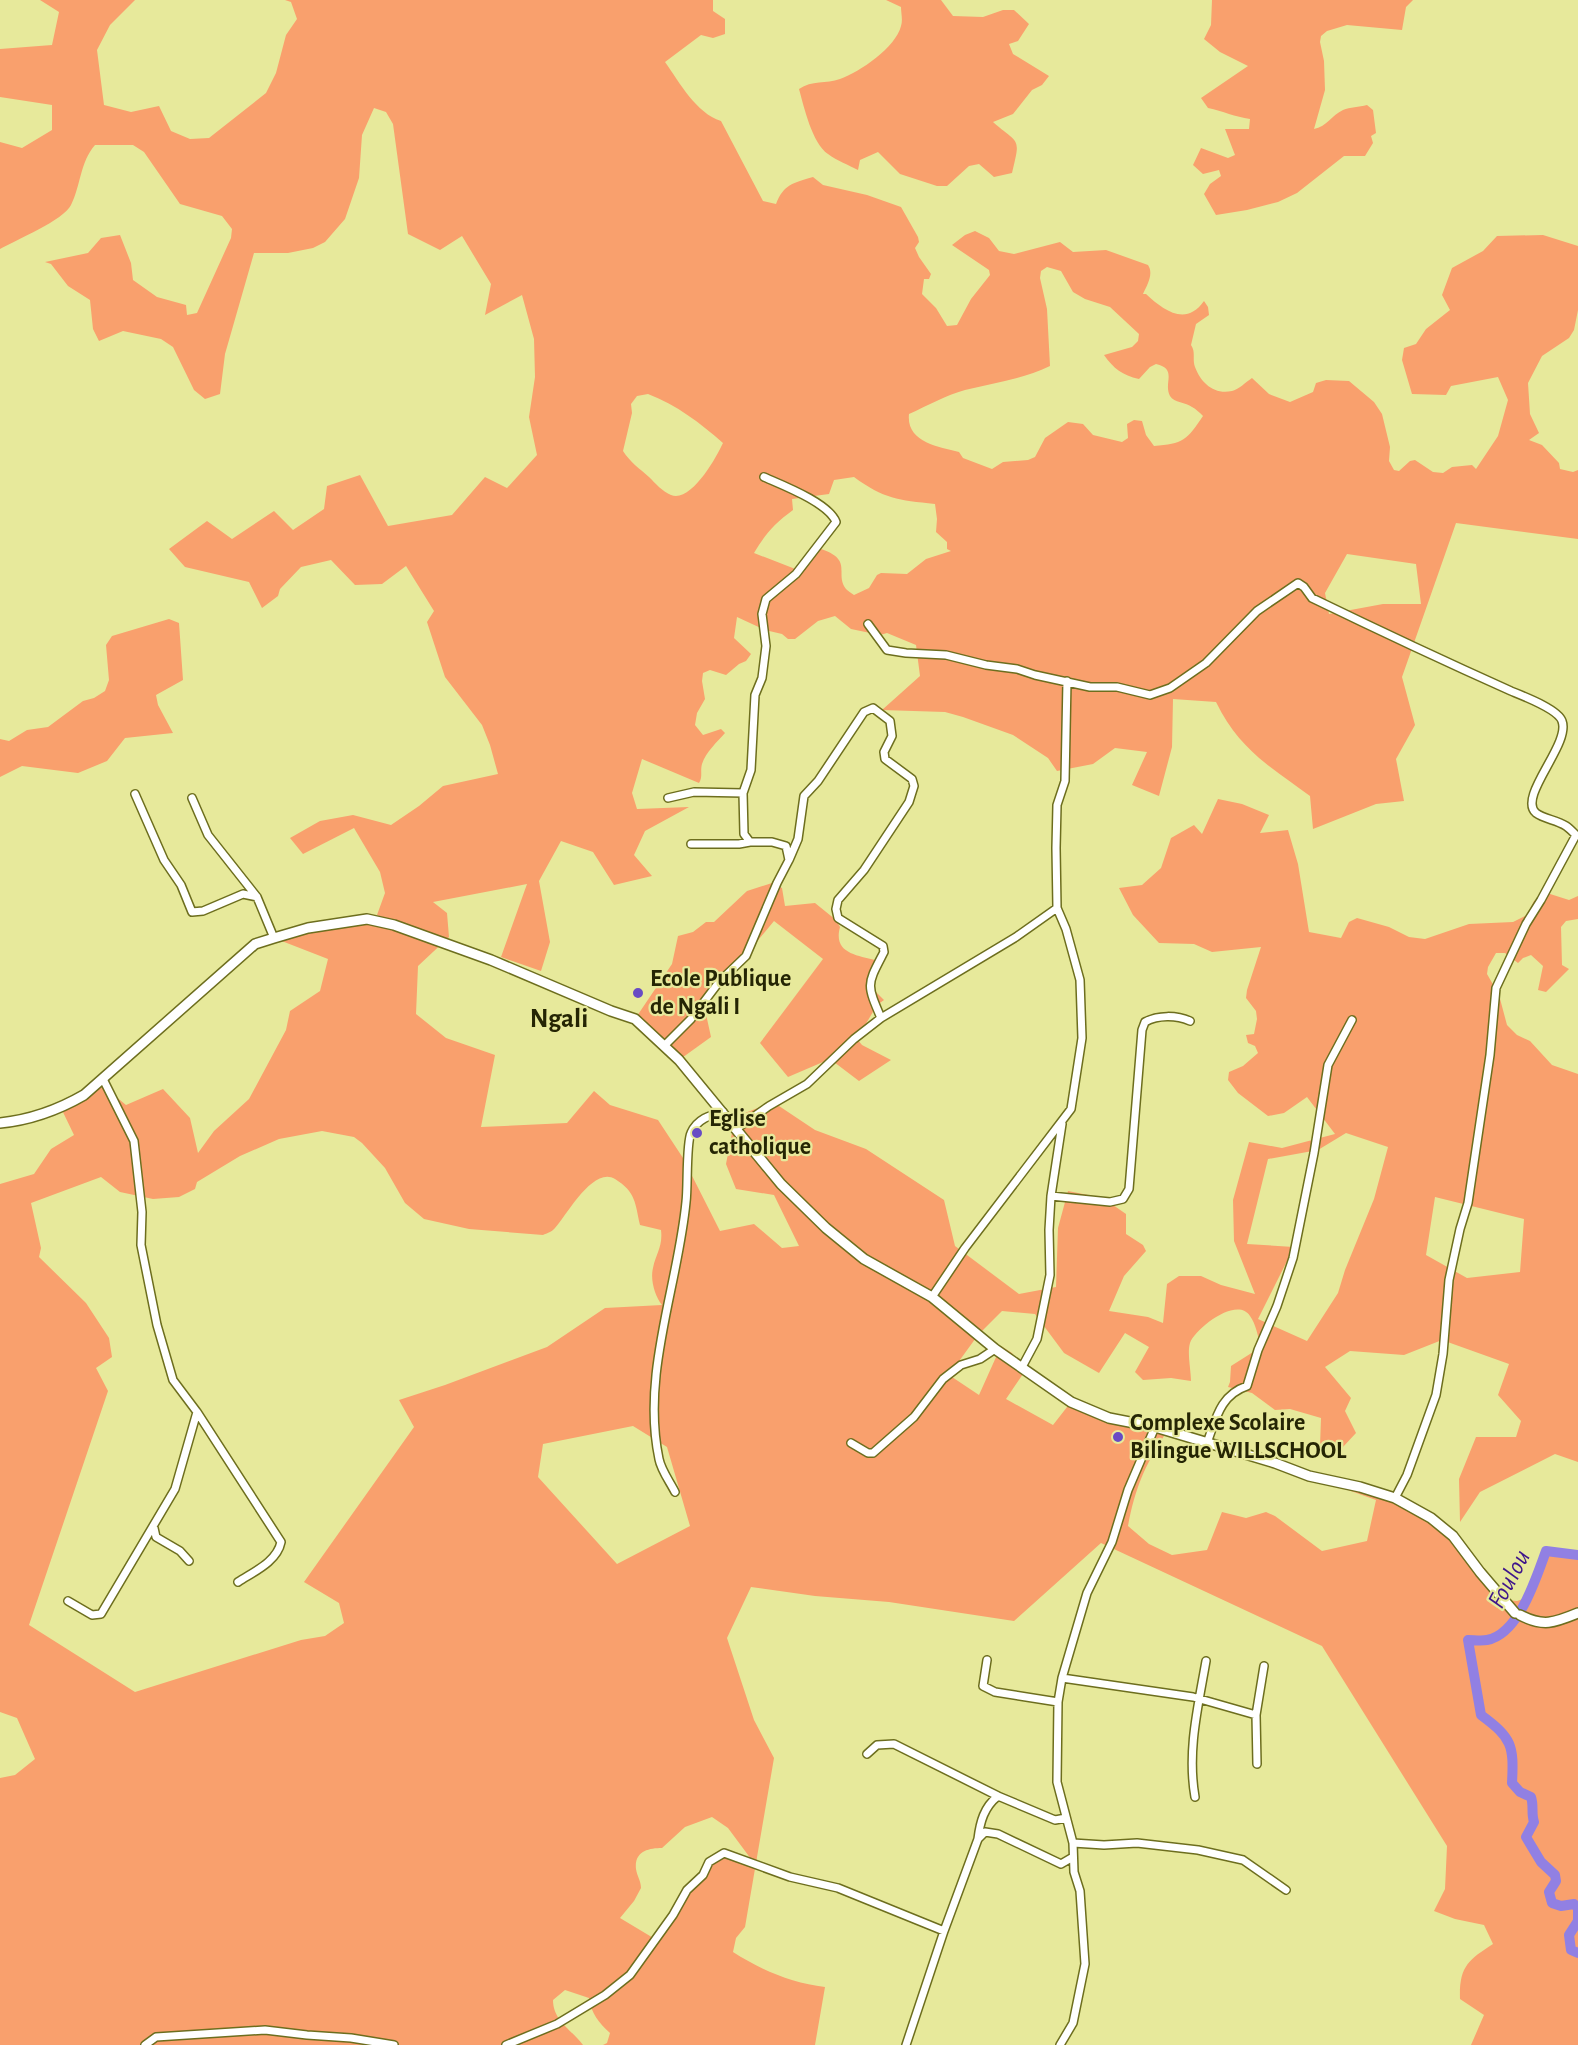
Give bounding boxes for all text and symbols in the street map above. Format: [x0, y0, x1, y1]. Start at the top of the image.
place label: Ecole Publique de Ngali I [650, 967, 791, 1019]
marker: Ecole Publique de Ngali I [631, 986, 645, 1000]
district label: Ngali [530, 1005, 588, 1032]
place label: Eglise catholique [709, 1107, 811, 1159]
marker: Eglise catholique [690, 1126, 704, 1140]
place label: Complexe Scolaire Bilingue WILLSCHOOL [1130, 1411, 1347, 1463]
marker: Complexe Scolaire Bilingue WILLSCHOOL [1111, 1430, 1125, 1444]
water label: Foulou [1483, 1545, 1535, 1613]

